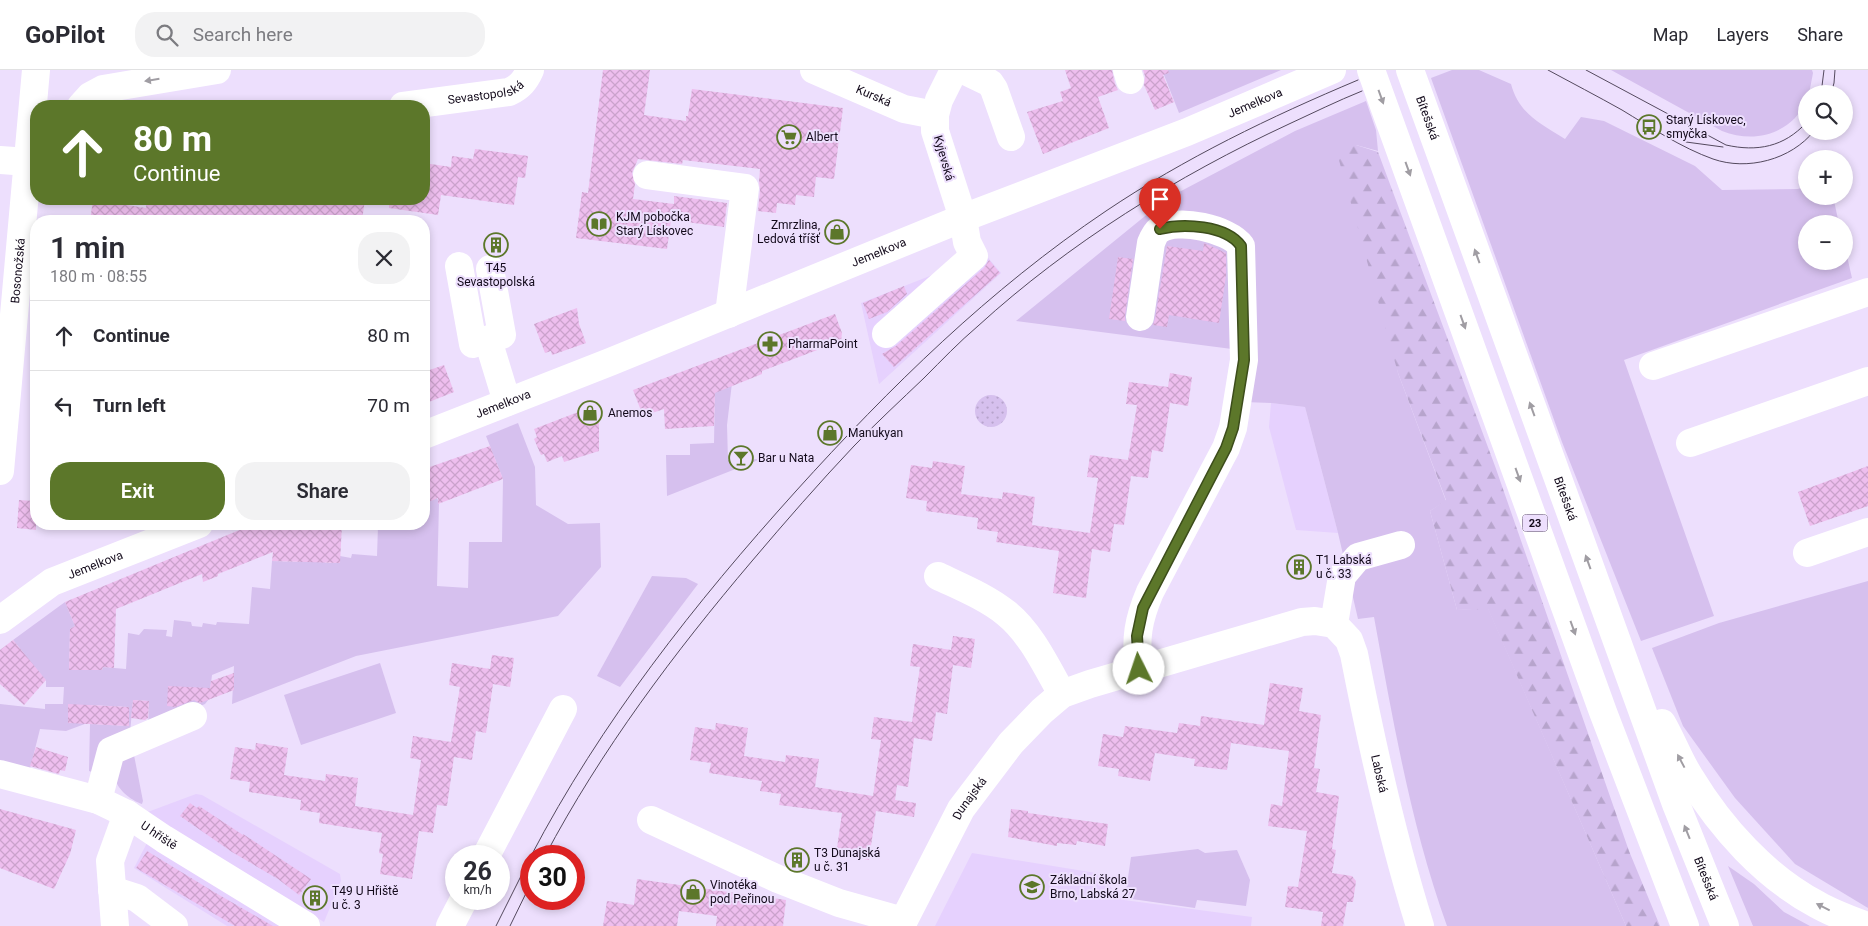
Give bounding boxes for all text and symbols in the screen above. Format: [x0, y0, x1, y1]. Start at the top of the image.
search box [135, 12, 485, 57]
text: GoPilot [25, 21, 105, 49]
icon: search [153, 21, 181, 49]
text: Search here [193, 23, 293, 46]
text: Map [1653, 24, 1688, 45]
text: Layers [1716, 24, 1769, 45]
text: Share [1797, 24, 1843, 45]
one-way arrow [144, 77, 160, 85]
street label: Sevastopolská [447, 78, 527, 107]
street label: Kurská [854, 82, 893, 110]
street label: Jemelkova [1226, 85, 1284, 121]
map controls [1798, 85, 1853, 270]
button: search [1798, 85, 1853, 140]
one-way arrow [1378, 89, 1385, 104]
street label: Bítešská [1413, 94, 1442, 142]
place label: Starý Lískovec, smyčka [1666, 113, 1746, 141]
bus stop icon: Starý Lískovec, smyčka [1636, 114, 1662, 140]
text: 80 m [133, 119, 212, 160]
icon: ahead [50, 120, 115, 185]
supermarket icon: Albert [776, 124, 802, 150]
place label: Albert [806, 130, 838, 144]
street label: Kyjevská [931, 134, 957, 182]
button: + [1798, 150, 1853, 205]
text: Continue [133, 161, 221, 186]
one-way arrow [1404, 162, 1412, 177]
pin [1139, 178, 1181, 229]
icon: arrive [1146, 185, 1174, 213]
place label: KJM pobočka Starý Lískovec [616, 210, 693, 238]
library icon: KJM pobočka Starý Lískovec [586, 211, 612, 237]
button: − [1798, 215, 1853, 270]
place label: Zmrzlina, Ledová tříšť [757, 218, 821, 246]
shop icon: Zmrzlina, Ledová tříšť [824, 219, 850, 245]
text: 1 min [50, 230, 125, 265]
button: close [358, 232, 410, 284]
building icon: T45 Sevastopolská [483, 232, 509, 258]
street label: Jemelkova [849, 235, 908, 270]
street label: Bosonožská [8, 238, 28, 304]
one-way arrow [1473, 249, 1480, 264]
place label: T45 Sevastopolská [457, 261, 535, 289]
text: 180 m · 08:55 [50, 267, 147, 286]
one-way arrow [1459, 315, 1467, 330]
icon: ahead [50, 322, 78, 350]
text: Continue [93, 324, 170, 347]
text: 80 m [367, 324, 410, 347]
pharmacy icon: PharmaPoint [757, 331, 783, 357]
place label: PharmaPoint [788, 337, 858, 351]
street label: Jemelkova [474, 387, 533, 421]
icon: left [50, 392, 78, 420]
text: Turn left [93, 394, 166, 417]
text: 70 m [367, 394, 410, 417]
shop icon: Anemos [577, 400, 603, 426]
one-way arrow [1528, 402, 1535, 417]
place label: Anemos [608, 406, 652, 420]
shop icon: Manukyan [817, 420, 843, 446]
place label: Manukyan [848, 426, 903, 440]
bar icon: Bar u Nata [728, 445, 754, 471]
place label: Bar u Nata [758, 451, 814, 465]
button: Exit [50, 462, 225, 520]
button: Share [235, 462, 410, 520]
one-way arrow [1514, 468, 1522, 483]
street label: Bítešská [1551, 475, 1580, 523]
road number: 23 [1522, 514, 1548, 532]
street label: Jemelkova [66, 548, 125, 582]
place label: T1 Labská u č. 33 [1316, 553, 1371, 581]
building icon: T1 Labská u č. 33 [1286, 554, 1312, 580]
one-way arrow [1583, 554, 1591, 569]
one-way arrow [1570, 620, 1577, 635]
position arrow [1112, 642, 1164, 694]
street label: Labská [1368, 753, 1390, 794]
one-way arrow [1677, 754, 1685, 768]
street label: Dunajská [950, 774, 990, 822]
street label: U hřiště [138, 818, 180, 852]
one-way arrow [1683, 824, 1691, 839]
speed limit sign: 30 [520, 845, 585, 910]
place label: T3 Dunajská u č. 31 [814, 846, 880, 874]
building icon: T3 Dunajská u č. 31 [784, 847, 810, 873]
street label: Bítešská [1691, 855, 1721, 902]
text: 26 [463, 857, 492, 886]
place label: Základní škola Brno, Labská 27 [1050, 873, 1136, 901]
school or university icon: Základní škola Brno, Labská 27 [1019, 874, 1045, 900]
place label: Vinotéka pod Peřinou [710, 878, 774, 906]
shop icon: Vinotéka pod Peřinou [680, 879, 706, 905]
text: km/h [463, 883, 492, 897]
place label: T49 U Hřiště u č. 3 [332, 884, 398, 912]
building icon: T49 U Hřiště u č. 3 [302, 885, 328, 911]
one-way arrow [1815, 903, 1830, 911]

